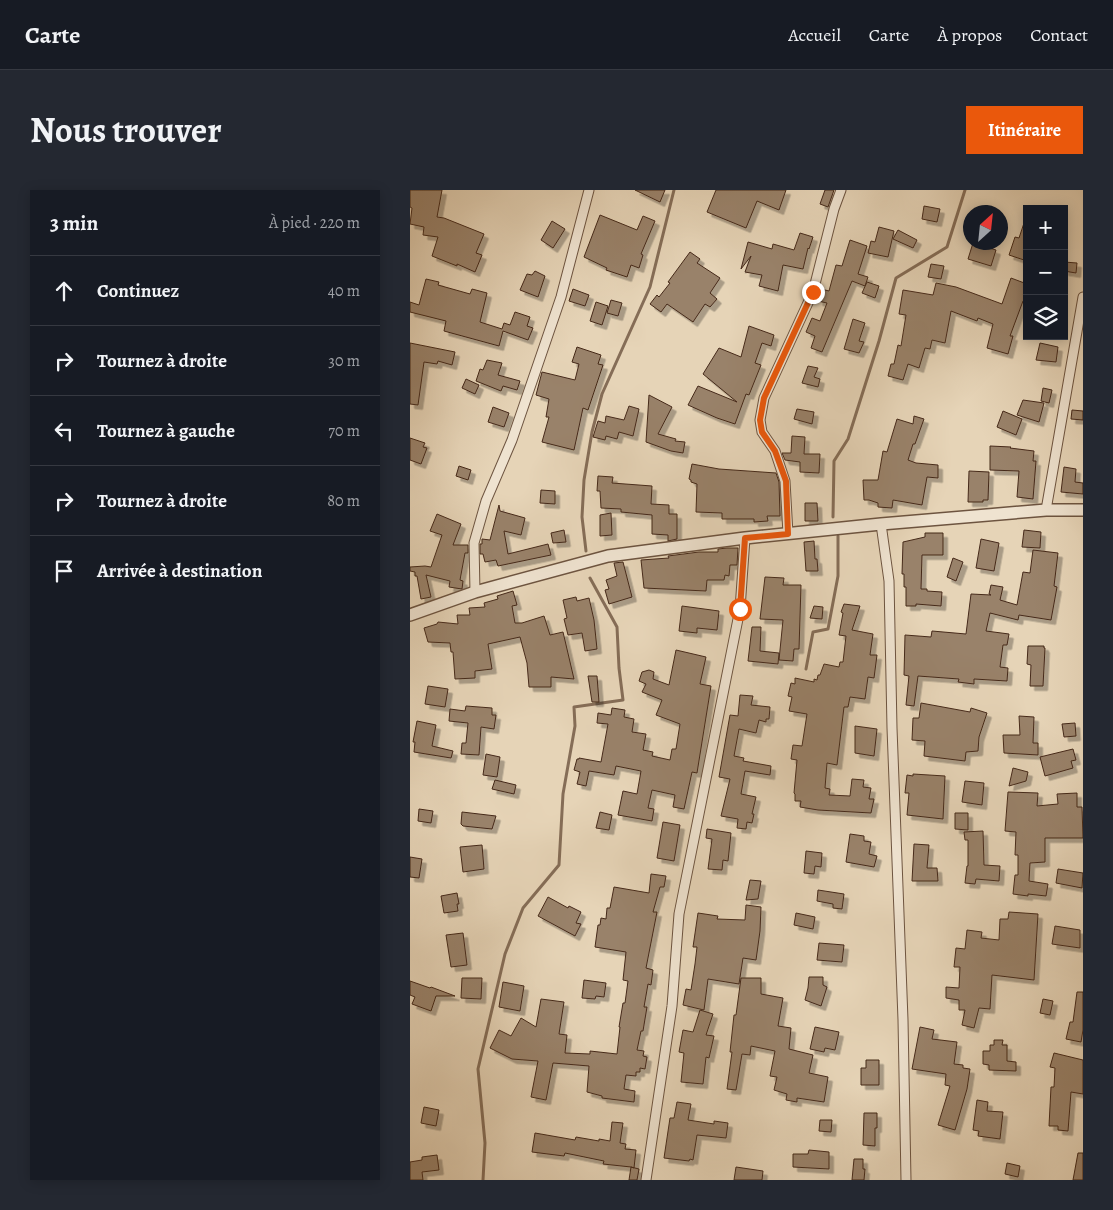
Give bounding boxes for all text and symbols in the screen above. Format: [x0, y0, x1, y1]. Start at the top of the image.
text: Carte [25, 19, 80, 51]
text: Accueil [788, 23, 841, 47]
text: Carte [869, 23, 909, 47]
text: À propos [937, 23, 1002, 47]
text: Contact [1030, 23, 1088, 47]
text: Nous trouver [30, 106, 222, 154]
button: Itinéraire [966, 106, 1083, 154]
north arrow [963, 205, 1008, 250]
map controls [1023, 205, 1068, 340]
button: + [1023, 205, 1068, 250]
text: 3 min [50, 209, 98, 237]
text: À pied · 220 m [269, 212, 360, 234]
button: − [1023, 250, 1068, 295]
icon: ahead [50, 277, 78, 305]
text: Continuez [97, 278, 179, 304]
text: 40 m [328, 280, 360, 302]
route end [802, 281, 825, 304]
button: layers [1023, 295, 1068, 340]
icon: right [50, 347, 78, 375]
text: Tournez à droite [97, 348, 227, 374]
text: 30 m [328, 350, 360, 372]
icon: left [50, 417, 78, 445]
text: Tournez à gauche [97, 418, 235, 444]
text: 70 m [328, 420, 360, 442]
icon: right [50, 487, 78, 515]
text: Tournez à droite [97, 488, 227, 514]
text: 80 m [327, 490, 360, 512]
icon: arrive [50, 557, 78, 585]
text: Arrivée à destination [97, 558, 262, 584]
route start [729, 598, 752, 621]

